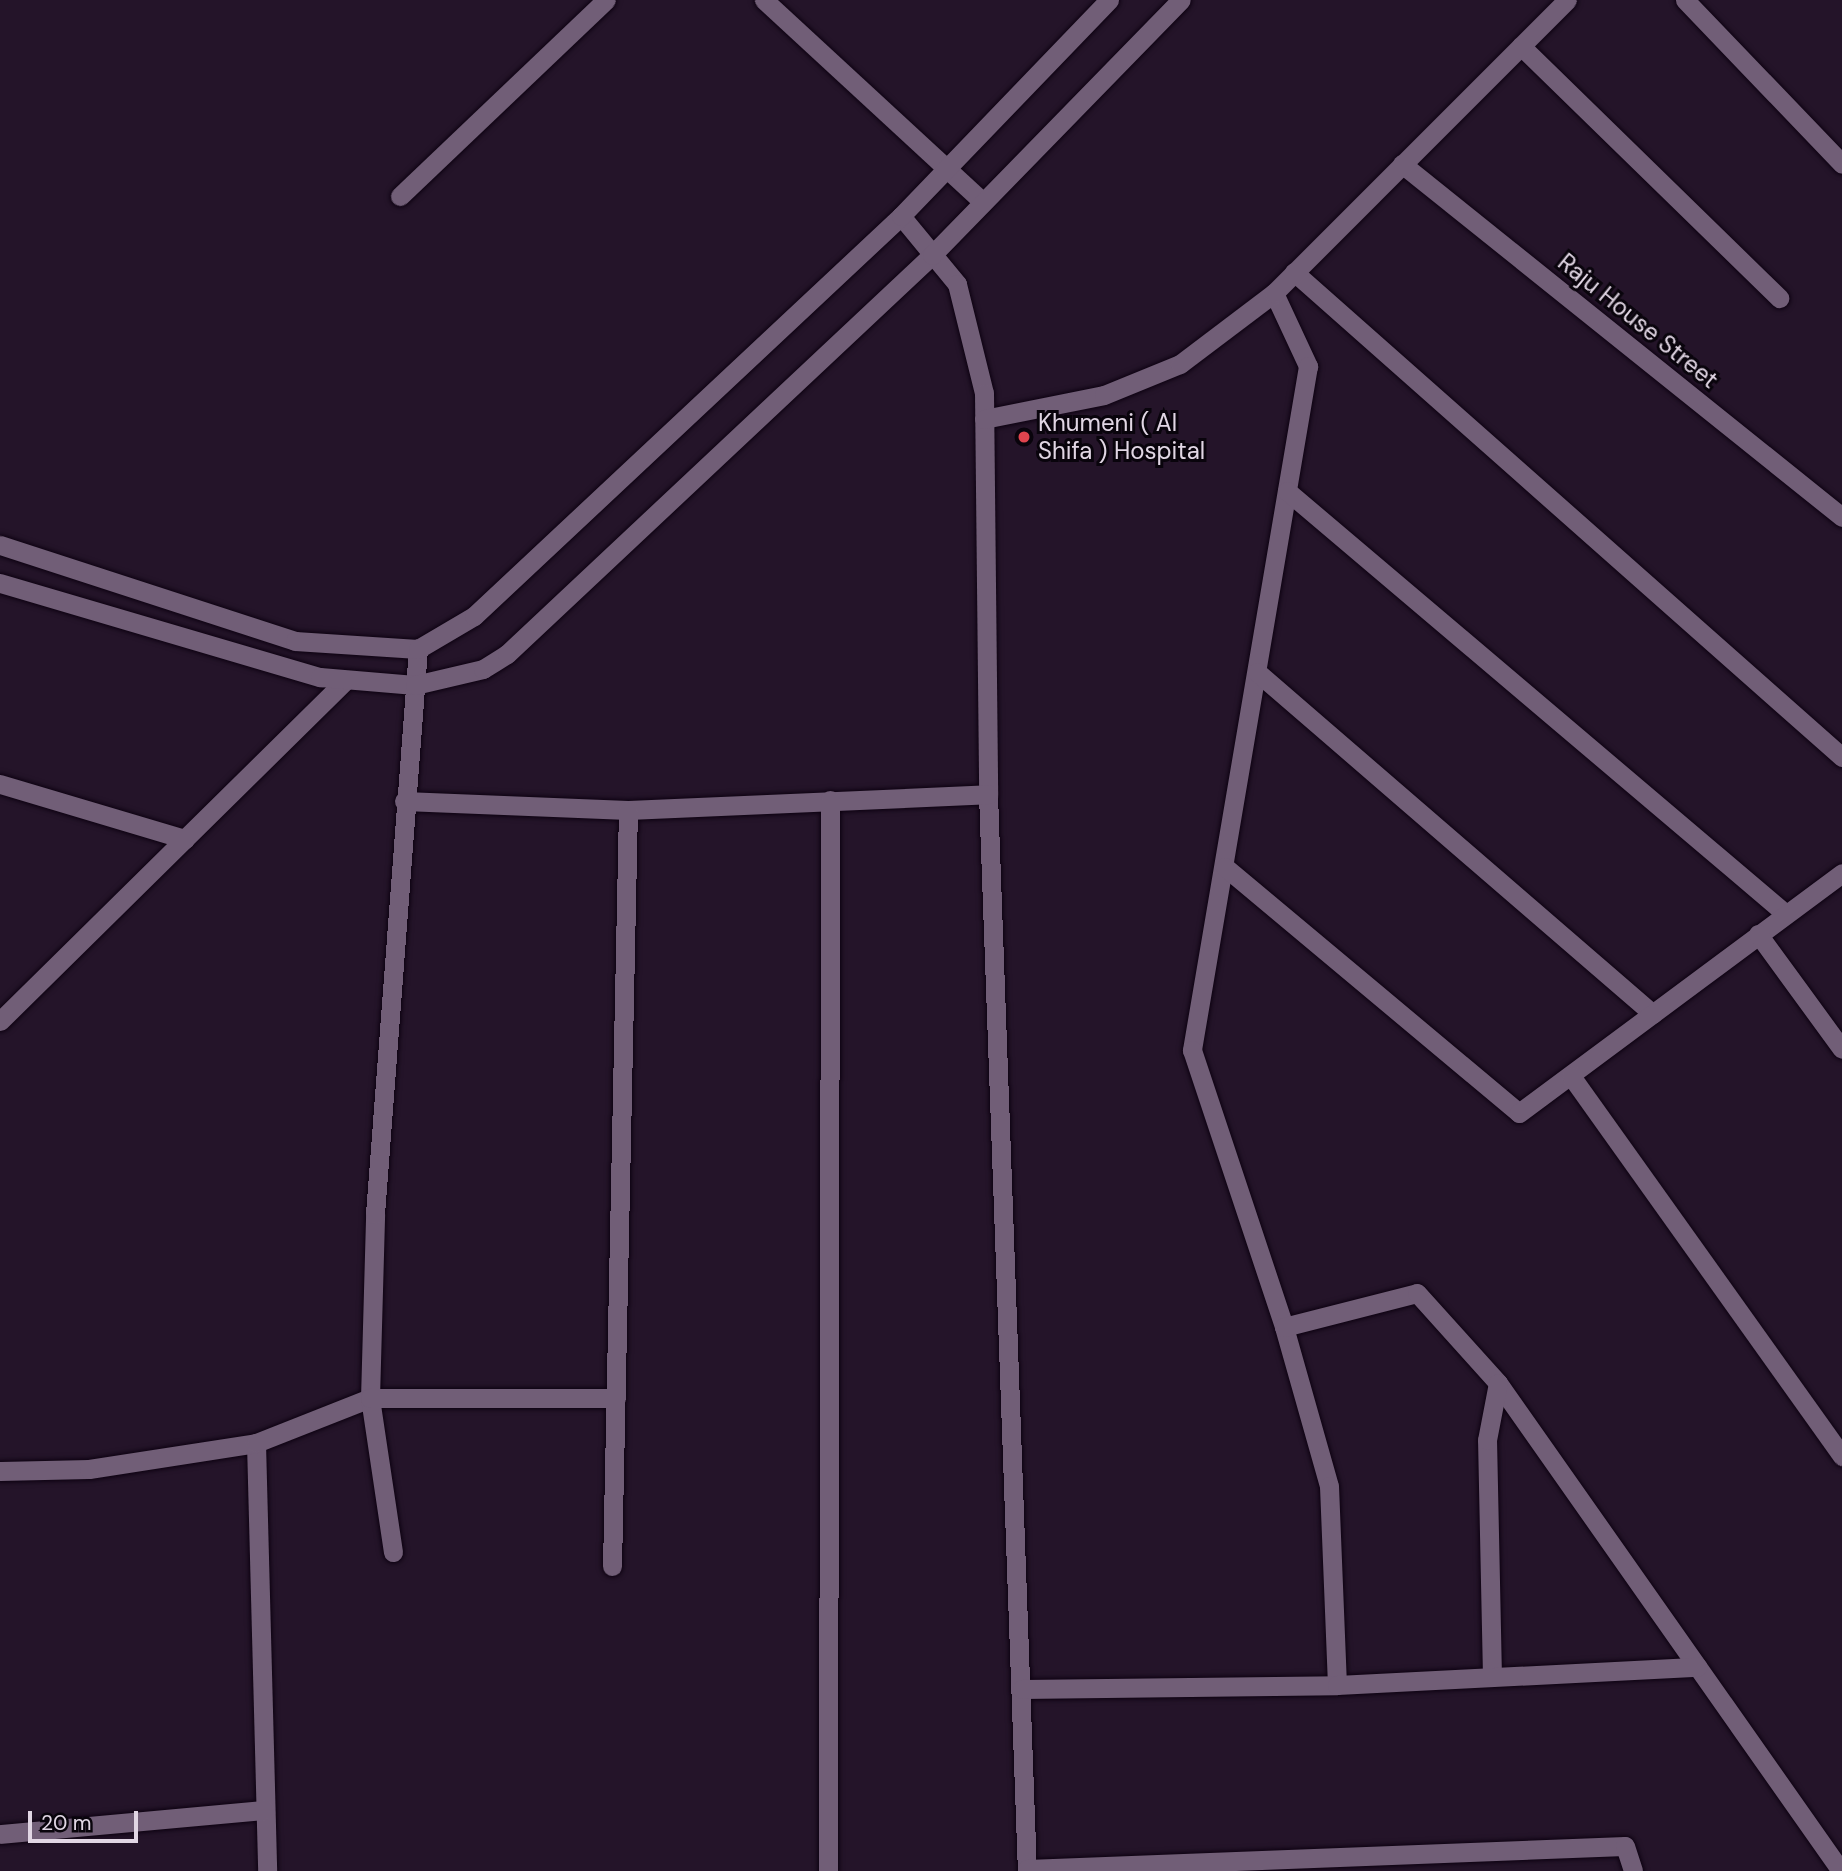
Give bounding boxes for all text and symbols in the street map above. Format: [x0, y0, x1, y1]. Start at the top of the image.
street label: Raju House Street [1552, 248, 1724, 394]
place label: Khumeni ( Al Shifa ) Hospital [1038, 409, 1205, 465]
marker: Khumeni ( Al Shifa ) Hospital [1016, 429, 1032, 445]
scale bar [32, 1798, 142, 1842]
text: 20 m [41, 1809, 92, 1837]

